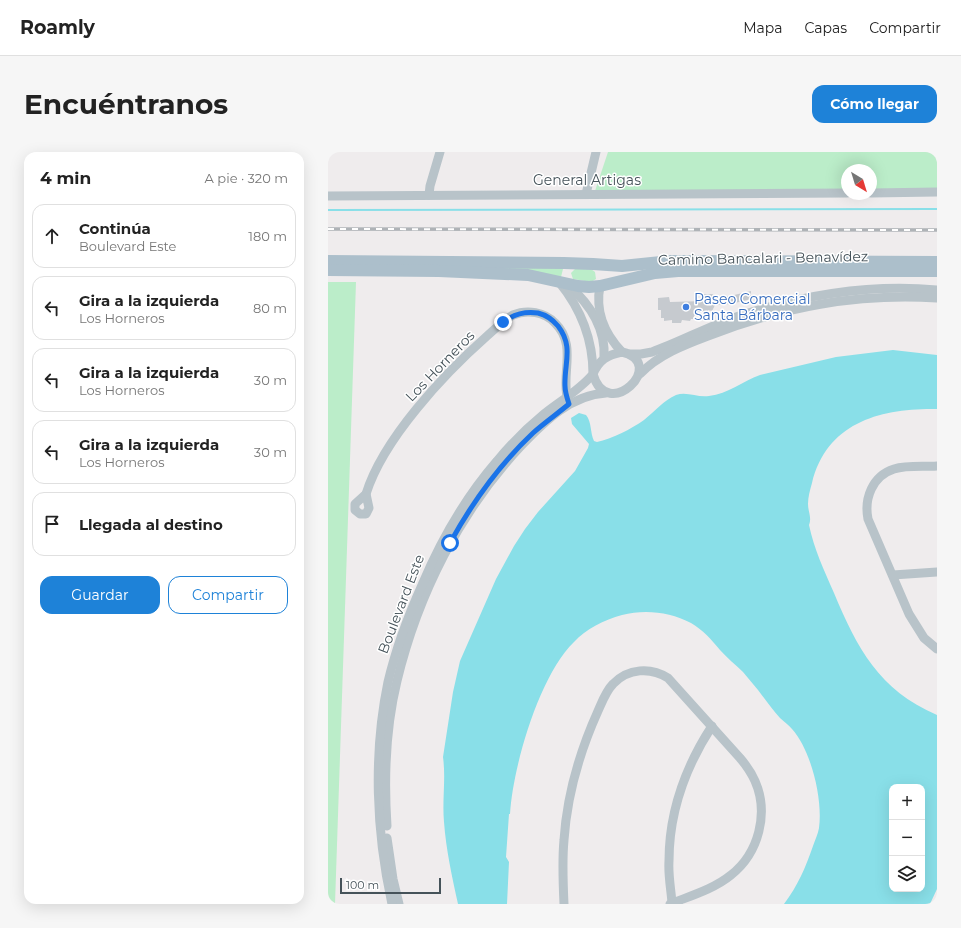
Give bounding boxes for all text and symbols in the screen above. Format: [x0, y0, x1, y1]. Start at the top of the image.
text: Roamly [20, 16, 95, 39]
text: Mapa [743, 19, 783, 37]
text: Capas [805, 19, 847, 37]
text: Compartir [869, 19, 941, 37]
button: Cómo llegar [812, 85, 937, 123]
text: Encuéntranos [24, 87, 228, 121]
north arrow [841, 164, 877, 200]
text: 4 min [40, 168, 91, 188]
text: A pie · 320 m [205, 170, 288, 186]
street label: General Artigas [533, 171, 641, 189]
text: Continúa [79, 219, 151, 238]
icon: ahead [41, 225, 63, 247]
text: 180 m [248, 228, 287, 244]
text: Boulevard Este [79, 238, 176, 254]
street label: Camino Bancalari - Benavídez [658, 247, 868, 269]
place label: Paseo Comercial Santa Bárbara [694, 290, 811, 324]
text: Gira a la izquierda [79, 291, 219, 310]
icon: left [41, 297, 63, 319]
text: 80 m [253, 300, 287, 316]
marker: Paseo Comercial Santa Bárbara [681, 302, 691, 312]
text: Los Horneros [79, 310, 164, 326]
route end [494, 313, 512, 331]
street label: Los Horneros [402, 327, 479, 405]
text: Gira a la izquierda [79, 363, 219, 382]
icon: left [41, 369, 63, 391]
text: 30 m [254, 372, 287, 388]
text: Los Horneros [79, 382, 164, 398]
text: Gira a la izquierda [79, 435, 219, 454]
icon: left [41, 441, 63, 463]
text: 30 m [254, 444, 287, 460]
text: Los Horneros [79, 454, 164, 470]
icon: arrive [41, 513, 63, 535]
text: Llegada al destino [79, 515, 223, 534]
route start [441, 534, 459, 552]
street label: Boulevard Este [374, 552, 428, 656]
button: Guardar [40, 576, 160, 614]
button: Compartir [168, 576, 288, 614]
map controls [889, 784, 925, 892]
button: + [889, 784, 925, 820]
button: − [889, 820, 925, 856]
button: layers [889, 856, 925, 892]
scale bar [340, 876, 441, 895]
text: 100 m [346, 878, 379, 892]

